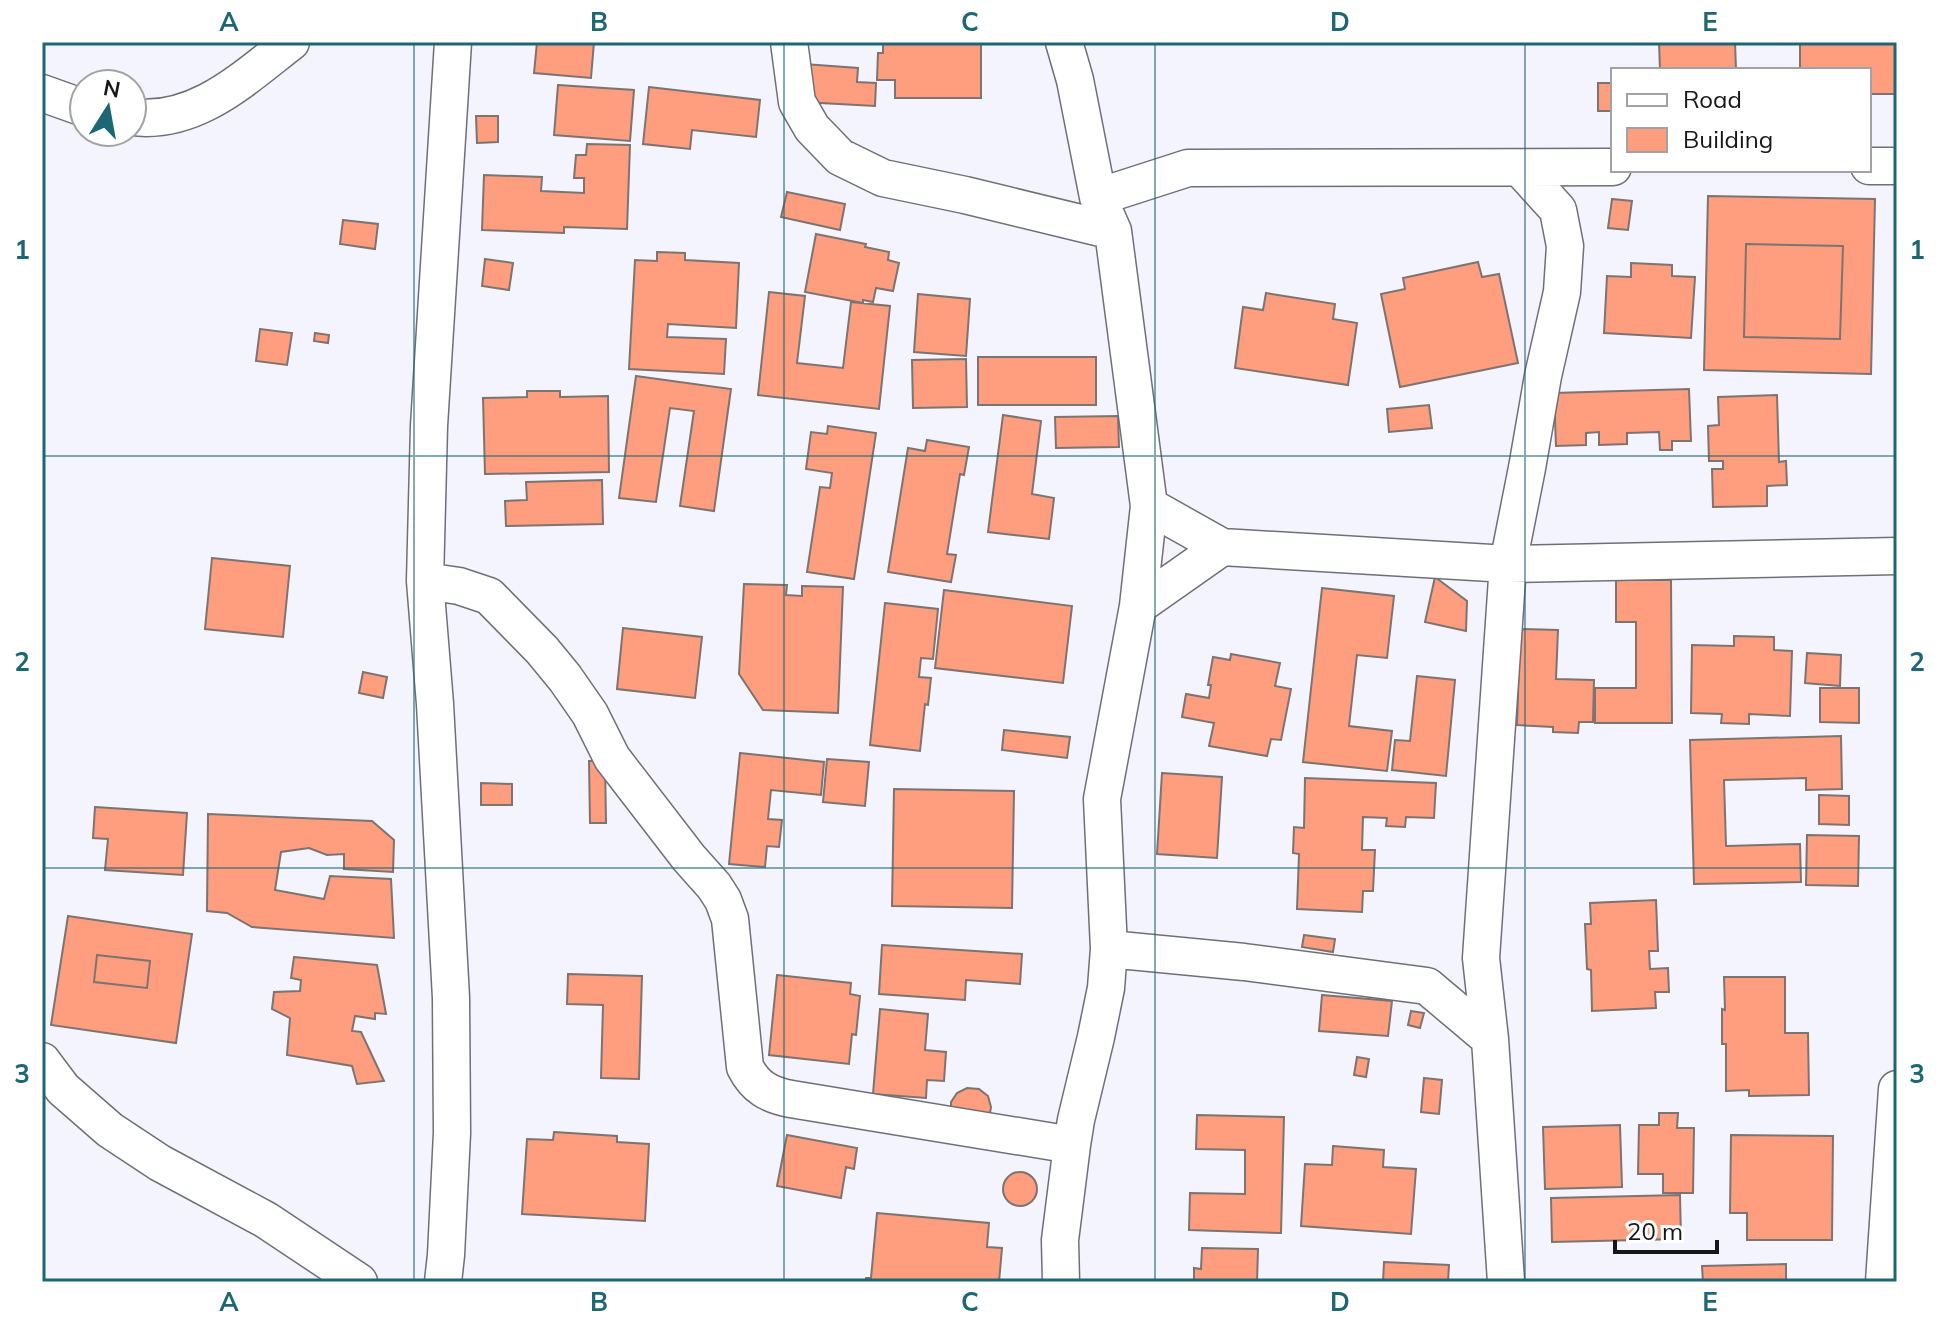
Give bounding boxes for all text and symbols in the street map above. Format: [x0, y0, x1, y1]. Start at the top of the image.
text: A [219, 5, 239, 38]
text: B [590, 5, 608, 38]
text: C [961, 5, 979, 38]
text: D [1330, 5, 1350, 38]
text: E [1702, 5, 1718, 38]
north arrow [68, 68, 148, 148]
legend [1611, 68, 1871, 172]
text: N [101, 73, 123, 104]
text: Road [1683, 84, 1742, 114]
text: Building [1683, 124, 1773, 154]
text: 1 [14, 233, 30, 266]
text: 1 [1909, 233, 1925, 266]
text: 2 [14, 645, 30, 678]
text: 2 [1909, 645, 1925, 678]
text: 3 [14, 1057, 30, 1090]
text: 3 [1909, 1057, 1925, 1090]
scale bar [1615, 1204, 1717, 1254]
text: 20 m [1627, 1216, 1683, 1246]
text: A [219, 1285, 239, 1318]
text: B [590, 1285, 608, 1318]
text: C [961, 1285, 979, 1318]
text: D [1330, 1285, 1350, 1318]
text: E [1702, 1285, 1718, 1318]

